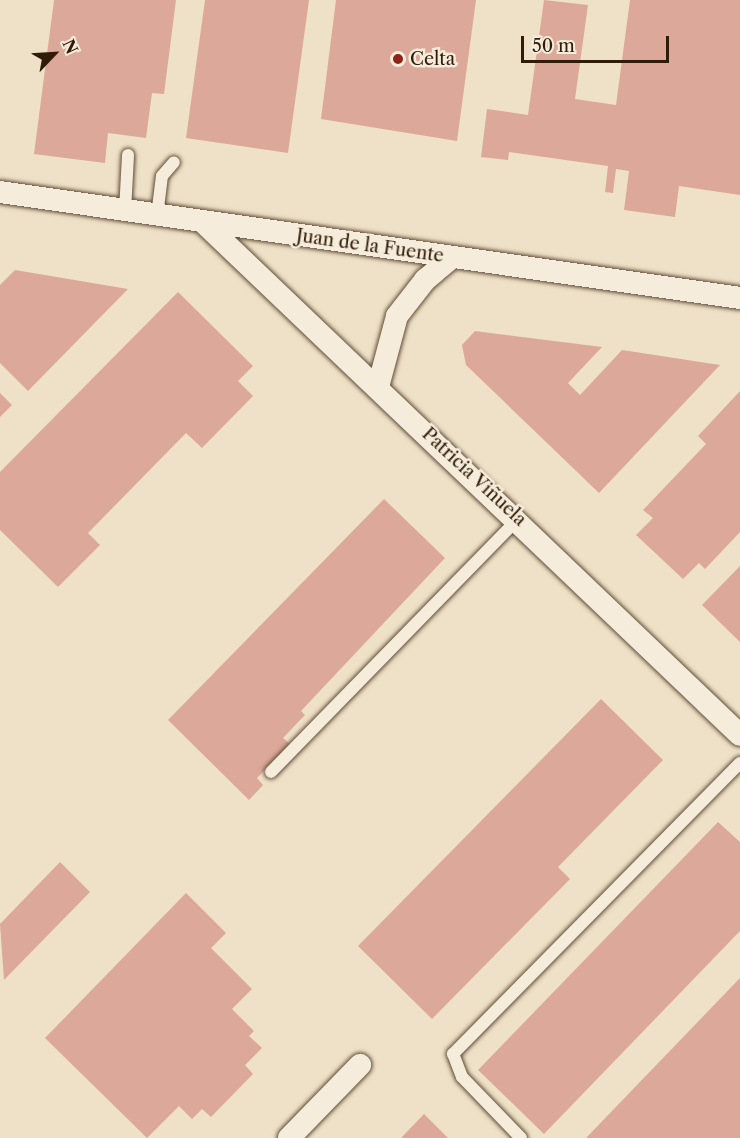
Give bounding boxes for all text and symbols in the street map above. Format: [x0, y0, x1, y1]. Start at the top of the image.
north arrow [24, 24, 84, 84]
scale bar [524, 24, 672, 62]
text: 50 m [532, 35, 575, 57]
text: N [58, 36, 82, 57]
place label: Celta [410, 48, 455, 70]
marker: Celta [391, 52, 405, 66]
street label: Juan de la Fuente [295, 225, 445, 267]
street label: Patricia Viñuela [417, 423, 531, 531]

